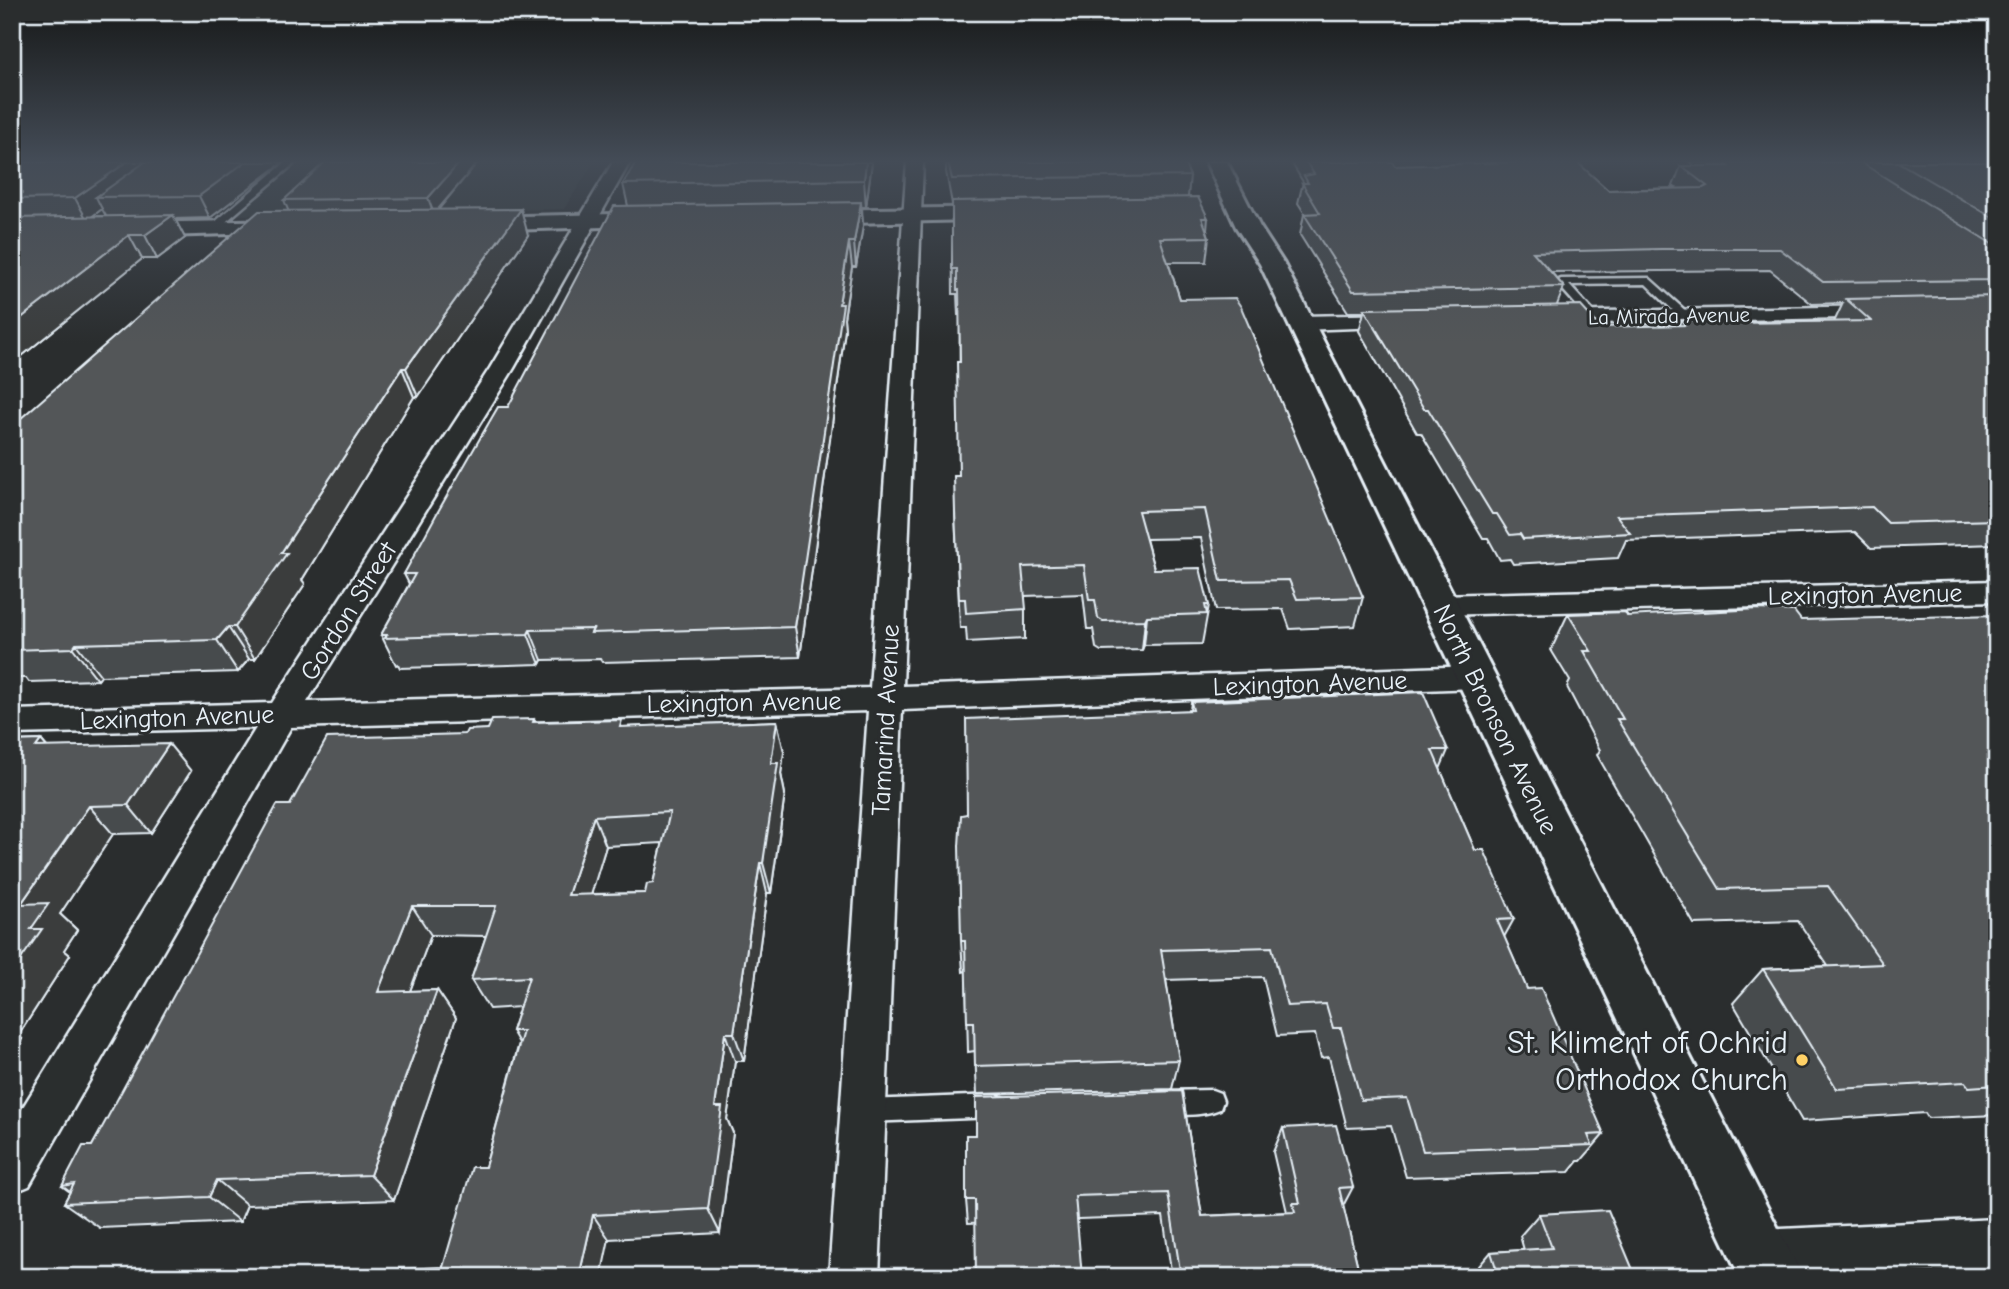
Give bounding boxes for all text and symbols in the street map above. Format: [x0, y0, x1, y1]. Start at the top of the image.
street label: La Mirada Avenue [1588, 303, 1750, 329]
street label: Gordon Street [294, 535, 404, 686]
street label: Lexington Avenue [1767, 578, 1963, 612]
street label: North Bronson Avenue [1426, 600, 1564, 839]
street label: Tamarind Avenue [866, 624, 906, 817]
street label: Lexington Avenue [1212, 666, 1408, 702]
street label: Lexington Avenue [646, 686, 842, 720]
street label: Lexington Avenue [79, 700, 275, 736]
place label: St. Kliment of Ochrid Orthodox Church [1507, 1024, 1788, 1098]
marker: St. Kliment of Ochrid Orthodox Church [1794, 1052, 1810, 1068]

